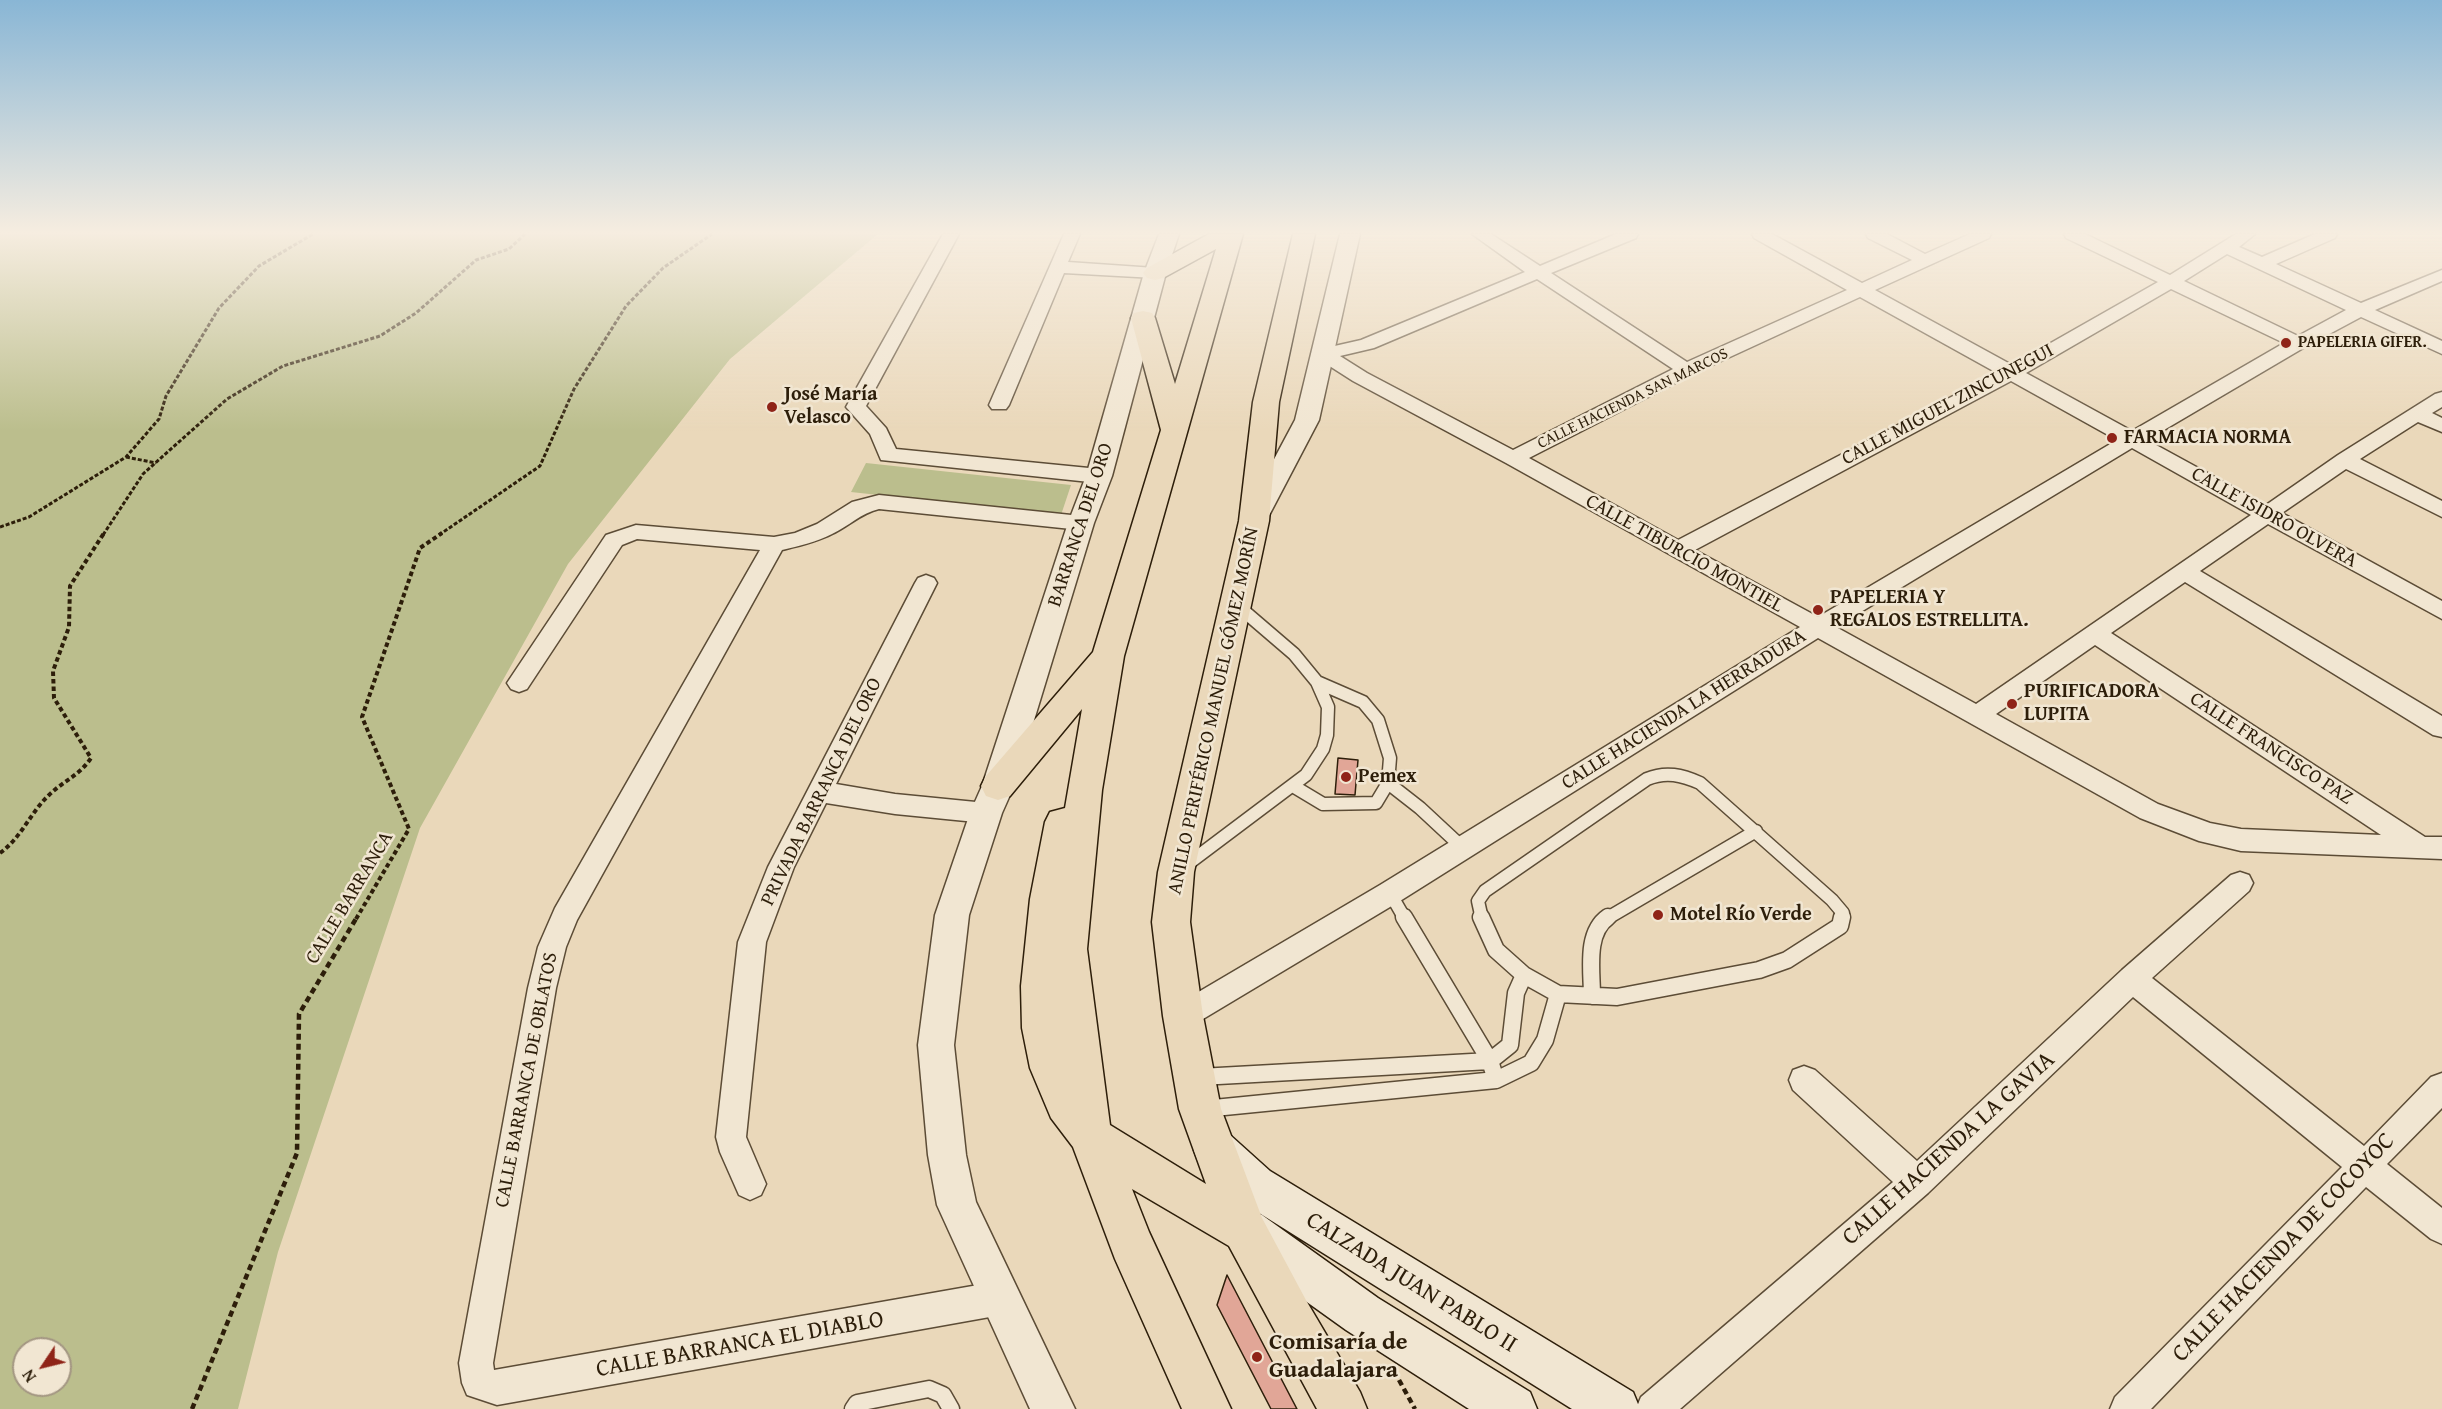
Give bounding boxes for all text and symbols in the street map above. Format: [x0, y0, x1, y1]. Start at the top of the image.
place label: PAPELERIA GIFER. [2298, 333, 2427, 353]
marker: PAPELERIA GIFER. [2279, 336, 2293, 350]
street label: CALLE MIGUEL ZINCUNEGUI [1838, 339, 2058, 471]
street label: CALLE HACIENDA SAN MARCOS [1535, 344, 1731, 454]
place label: José María Velasco [784, 383, 877, 430]
marker: José María Velasco [765, 400, 779, 414]
place label: FARMACIA NORMA [2124, 426, 2291, 450]
marker: FARMACIA NORMA [2105, 431, 2119, 445]
street label: BARRANCA DEL ORO [1043, 440, 1119, 610]
street label: CALLE ISIDRO OLVERA [2187, 462, 2361, 574]
street label: CALLE TIBURCIO MONTIEL [1581, 490, 1787, 618]
street label: ANILLO PERIFÉRICO MANUEL GÓMEZ MORÍN [1163, 525, 1265, 897]
place label: PAPELERIA Y REGALOS ESTRELLITA. [1830, 586, 2029, 633]
marker: PAPELERIA Y REGALOS ESTRELLITA. [1811, 603, 1825, 617]
street label: CALLE HACIENDA LA HERRADURA [1557, 625, 1811, 795]
street label: PRIVADA BARRANCA DEL ORO [756, 674, 888, 910]
place label: PURIFICADORA LUPITA [2024, 680, 2160, 727]
street label: CALLE FRANCISCO PAZ [2185, 687, 2357, 811]
marker: PURIFICADORA LUPITA [2005, 697, 2019, 711]
place label: Pemex [1358, 765, 1417, 789]
marker: Pemex [1339, 770, 1353, 784]
street label: CALLE BARRANCA [301, 827, 399, 969]
place label: Motel Río Verde [1670, 903, 1812, 927]
marker: Motel Río Verde [1651, 908, 1665, 922]
street label: CALLE BARRANCA DE OBLATOS [490, 951, 564, 1209]
street label: CALLE HACIENDA LA GAVIA [1837, 1046, 2061, 1252]
street label: CALLE HACIENDA DE COCOYOC [2167, 1127, 2401, 1369]
street label: CALZADA JUAN PABLO II [1300, 1206, 1522, 1360]
street label: CALLE BARRANCA EL DIABLO [594, 1306, 886, 1384]
place label: Comisaría de Guadalajara [1269, 1329, 1408, 1385]
north arrow [12, 1337, 72, 1397]
marker: Comisaría de Guadalajara [1250, 1350, 1264, 1364]
text: N [16, 1365, 42, 1387]

